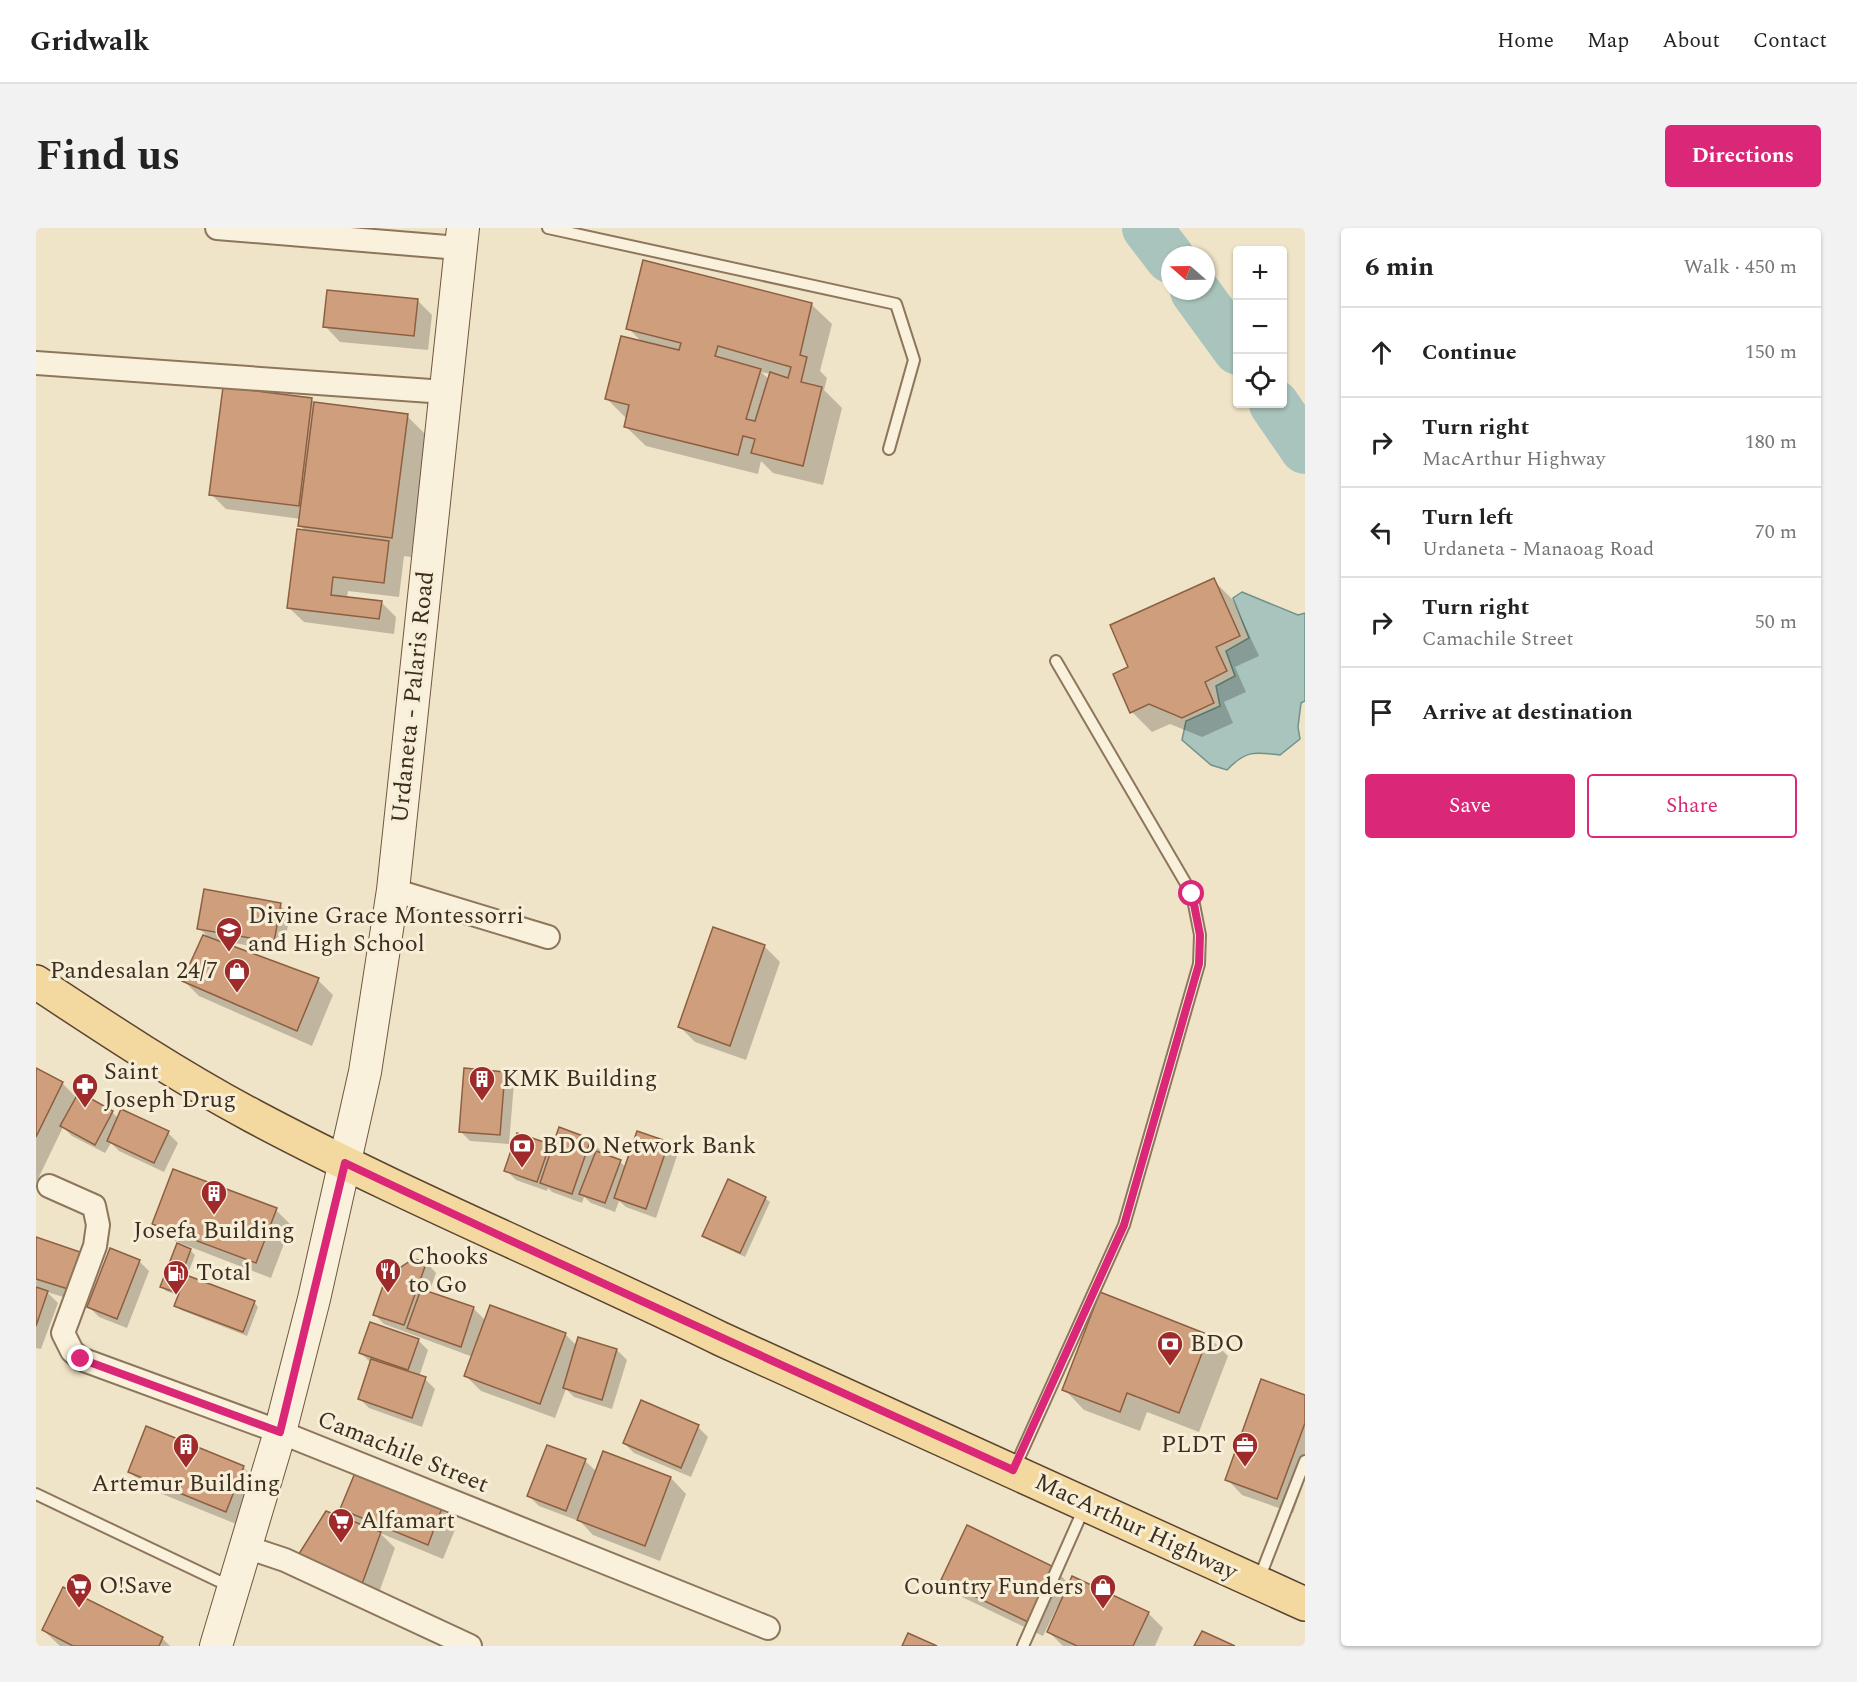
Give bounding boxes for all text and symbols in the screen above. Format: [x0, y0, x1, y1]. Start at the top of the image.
text: Gridwalk [30, 20, 149, 63]
text: Home [1497, 25, 1554, 57]
text: Map [1587, 25, 1629, 57]
text: About [1662, 25, 1720, 57]
text: Contact [1753, 25, 1827, 57]
text: Find us [36, 125, 180, 188]
button: Directions [1665, 125, 1821, 187]
north arrow [1161, 246, 1215, 300]
map controls [1233, 246, 1287, 408]
button: + [1233, 246, 1287, 300]
text: 6 min [1365, 247, 1434, 287]
text: Walk · 450 m [1684, 252, 1797, 282]
button: − [1233, 300, 1287, 354]
icon: ahead [1365, 336, 1398, 369]
text: Continue [1422, 336, 1517, 369]
text: 150 m [1745, 337, 1797, 367]
button: locate [1233, 354, 1287, 408]
text: Turn right [1422, 411, 1529, 444]
icon: right [1365, 426, 1398, 459]
text: 180 m [1745, 427, 1797, 457]
text: MacArthur Highway [1422, 444, 1605, 474]
text: Turn left [1422, 501, 1514, 534]
icon: left [1365, 516, 1398, 549]
text: 70 m [1755, 517, 1797, 547]
text: Urdaneta - Manaoag Road [1422, 534, 1654, 564]
street label: Urdaneta - Palaris Road [382, 569, 444, 825]
text: Turn right [1422, 591, 1529, 624]
icon: right [1365, 606, 1398, 639]
text: 50 m [1755, 607, 1797, 637]
text: Camachile Street [1422, 624, 1574, 654]
icon: arrive [1365, 696, 1398, 729]
text: Arrive at destination [1422, 696, 1633, 729]
button: Save [1365, 774, 1575, 838]
button: Share [1587, 774, 1797, 838]
route start [1178, 880, 1204, 906]
place label: Divine Grace Montessorri and High School [248, 898, 524, 962]
school or university icon: Divine Grace Montessorri and High School [214, 915, 244, 953]
place label: Pandesalan 24/7 [50, 953, 218, 989]
shop icon: Pandesalan 24/7 [222, 956, 252, 994]
place label: Saint Joseph Drug [104, 1054, 236, 1118]
place label: KMK Building [502, 1061, 657, 1097]
building icon: KMK Building [467, 1064, 497, 1102]
pharmacy icon: Saint Joseph Drug [70, 1071, 100, 1109]
place label: BDO Network Bank [542, 1128, 756, 1164]
bank icon: BDO Network Bank [507, 1131, 537, 1169]
building icon: Josefa Building [199, 1178, 229, 1216]
place label: Josefa Building [133, 1213, 295, 1249]
place label: Chooks to Go [408, 1239, 489, 1303]
place label: Total [196, 1255, 251, 1291]
restaurant icon: Chooks to Go [373, 1256, 403, 1294]
fuel station icon: Total [161, 1258, 191, 1296]
place label: BDO [1190, 1326, 1244, 1362]
bank icon: BDO [1155, 1329, 1185, 1367]
route end [67, 1345, 93, 1371]
street label: Camachile Street [312, 1401, 494, 1503]
place label: PLDT [1161, 1427, 1226, 1463]
office icon: PLDT [1230, 1430, 1260, 1468]
building icon: Artemur Building [171, 1431, 201, 1469]
street label: MacArthur Highway [1029, 1464, 1245, 1590]
place label: Artemur Building [92, 1466, 280, 1502]
place label: Alfamart [360, 1503, 455, 1539]
supermarket icon: Alfamart [326, 1506, 356, 1544]
place label: O!Save [99, 1568, 172, 1604]
place label: Country Funders [904, 1569, 1084, 1605]
supermarket icon: O!Save [64, 1571, 94, 1609]
shop icon: Country Funders [1088, 1572, 1118, 1610]

